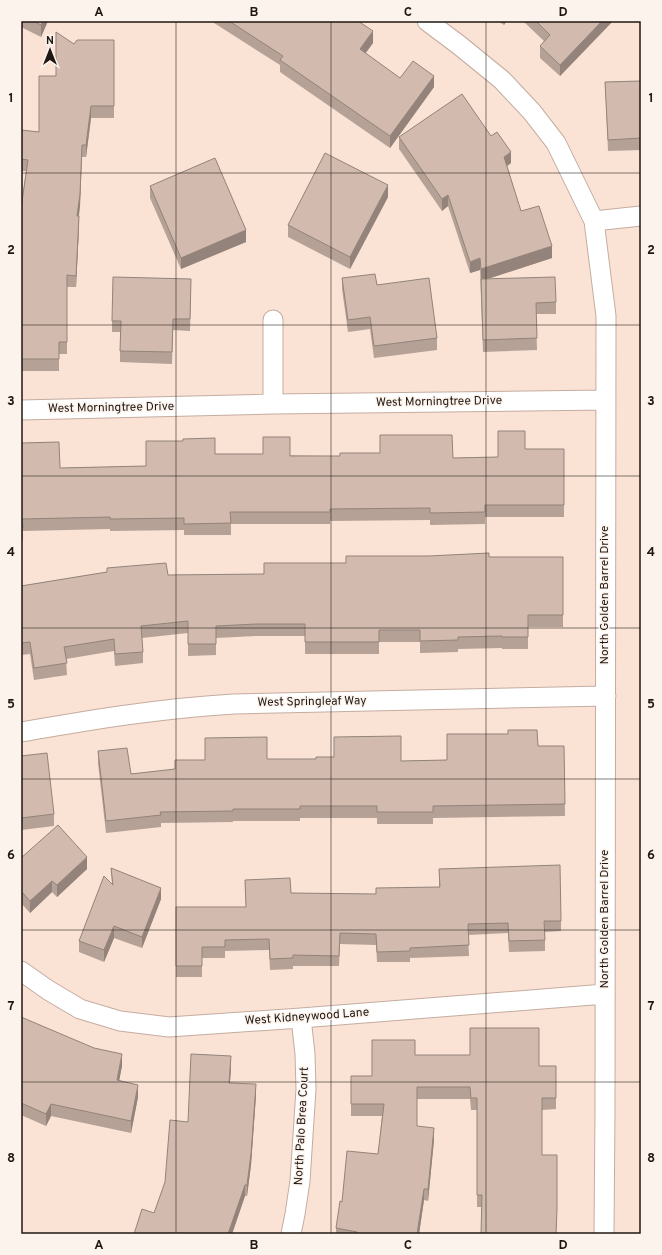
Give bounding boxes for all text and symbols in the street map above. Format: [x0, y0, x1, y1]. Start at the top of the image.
text: A [94, 5, 104, 21]
text: B [250, 5, 259, 21]
text: C [404, 5, 412, 21]
text: D [558, 5, 568, 21]
north arrow [30, 30, 70, 70]
text: N [46, 34, 54, 48]
text: 1 [8, 91, 14, 107]
text: 1 [648, 91, 654, 107]
text: 2 [7, 243, 15, 259]
text: 2 [647, 243, 655, 259]
street label: West Morningtree Drive [376, 393, 502, 411]
text: 3 [7, 394, 15, 410]
text: 3 [647, 394, 655, 410]
street label: West Morningtree Drive [48, 399, 174, 417]
street label: North Golden Barrel Drive [597, 525, 613, 665]
text: 4 [7, 545, 15, 561]
text: 4 [647, 545, 655, 561]
street label: West Springleaf Way [257, 693, 367, 711]
text: 5 [7, 697, 15, 713]
text: 5 [647, 697, 655, 713]
text: 6 [7, 848, 15, 864]
text: 6 [647, 848, 655, 864]
street label: North Golden Barrel Drive [597, 849, 613, 989]
text: 7 [8, 999, 15, 1015]
text: 7 [648, 999, 655, 1015]
street label: West Kidneywood Lane [244, 1005, 370, 1029]
street label: North Palo Brea Court [291, 1066, 313, 1186]
text: 8 [7, 1151, 15, 1167]
text: 8 [647, 1151, 655, 1167]
text: A [94, 1238, 104, 1254]
text: B [250, 1238, 259, 1254]
text: C [404, 1238, 412, 1254]
text: D [558, 1238, 568, 1254]

